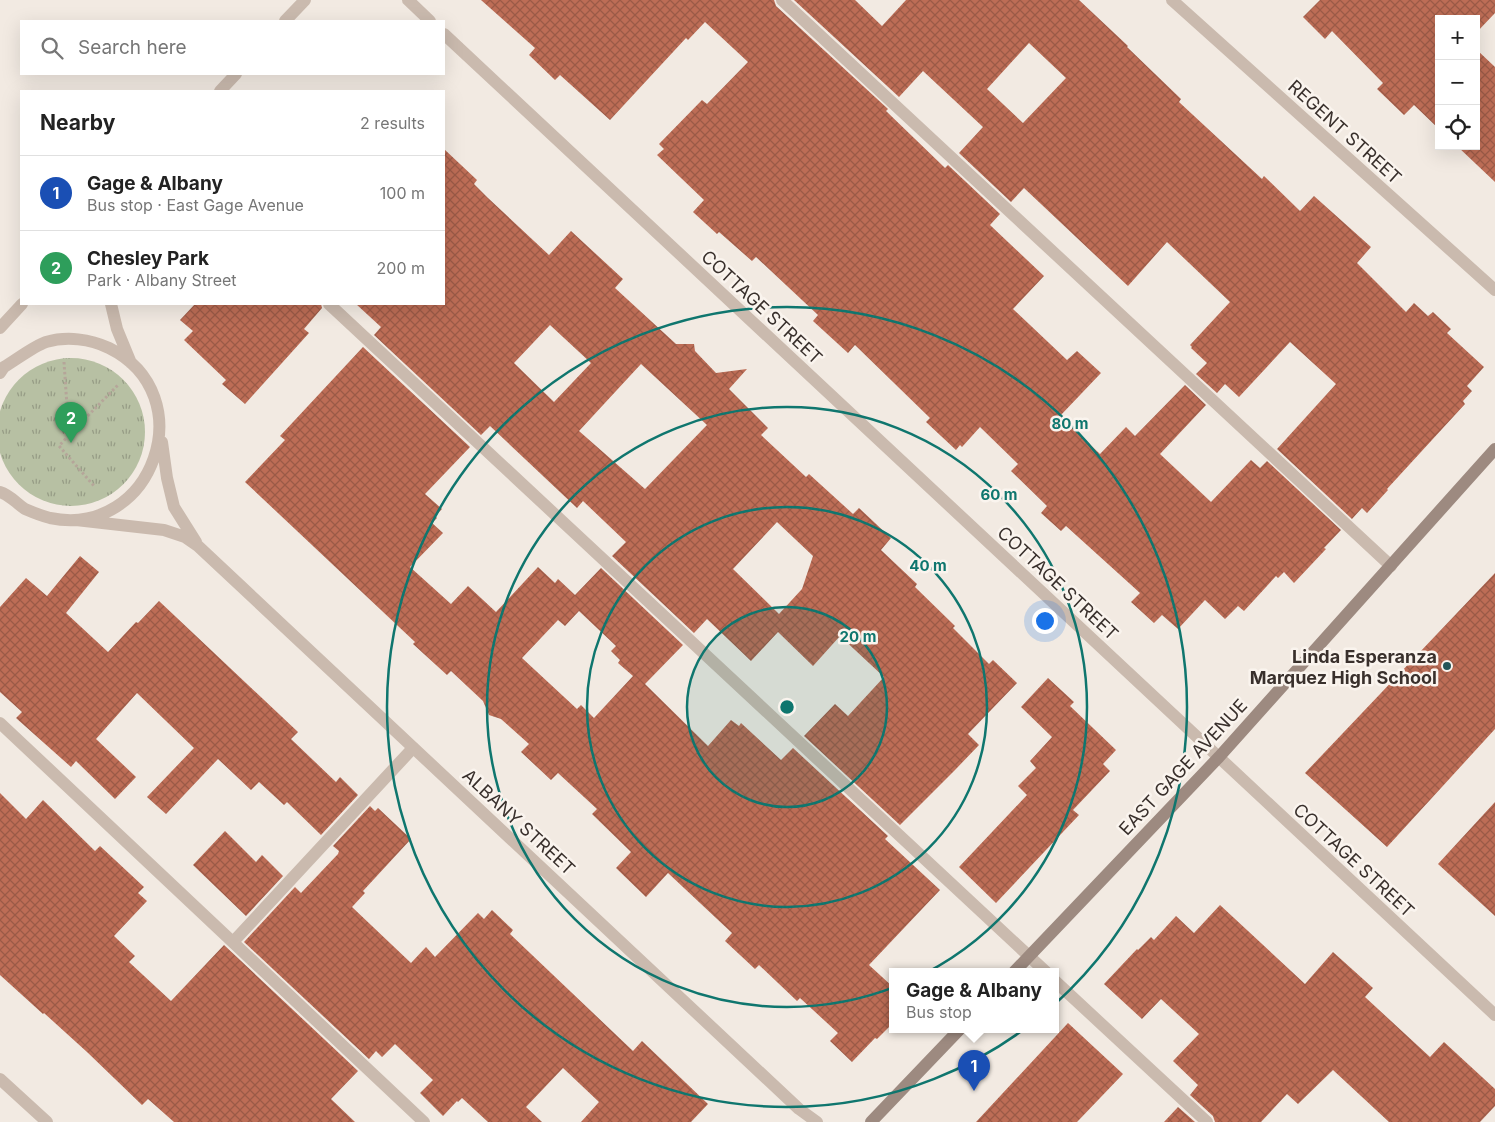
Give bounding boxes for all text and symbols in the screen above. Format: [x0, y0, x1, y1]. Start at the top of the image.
map controls [1435, 15, 1480, 150]
button: + [1435, 15, 1480, 60]
search box [20, 20, 445, 75]
icon: search [38, 34, 66, 62]
text: Search here [78, 36, 187, 59]
button: − [1435, 60, 1480, 105]
street label: REGENT STREET [1284, 76, 1406, 188]
button: locate [1435, 105, 1480, 150]
text: Nearby [40, 110, 115, 135]
text: 2 results [360, 113, 425, 133]
text: Gage & Albany [87, 172, 223, 195]
text: 1 [53, 183, 59, 203]
text: 100 m [380, 183, 425, 203]
text: Bus stop · East Gage Avenue [87, 195, 304, 215]
street label: COTTAGE STREET [697, 246, 827, 368]
text: Chesley Park [87, 247, 209, 270]
text: 2 [51, 258, 61, 278]
text: 200 m [377, 258, 425, 278]
text: Park · Albany Street [87, 270, 237, 290]
pin: 2 [55, 402, 87, 443]
text: 80 m [1051, 414, 1089, 433]
text: 60 m [980, 485, 1018, 504]
street label: COTTAGE STREET [993, 522, 1123, 644]
text: 40 m [909, 556, 947, 575]
your location [1032, 608, 1058, 634]
text: 20 m [840, 627, 876, 646]
place label: Linda Esperanza Marquez High School [1250, 646, 1437, 688]
marker: Linda Esperanza Marquez High School [1441, 660, 1453, 672]
street label: EAST GAGE AVENUE [1115, 695, 1251, 839]
centre of rings [778, 698, 796, 716]
street label: ALBANY STREET [459, 765, 579, 879]
street label: COTTAGE STREET [1289, 799, 1419, 921]
popup [889, 968, 1059, 1033]
text: Gage & Albany [906, 979, 1042, 1002]
text: Bus stop [906, 1002, 972, 1022]
pin: 1 [958, 1050, 990, 1091]

